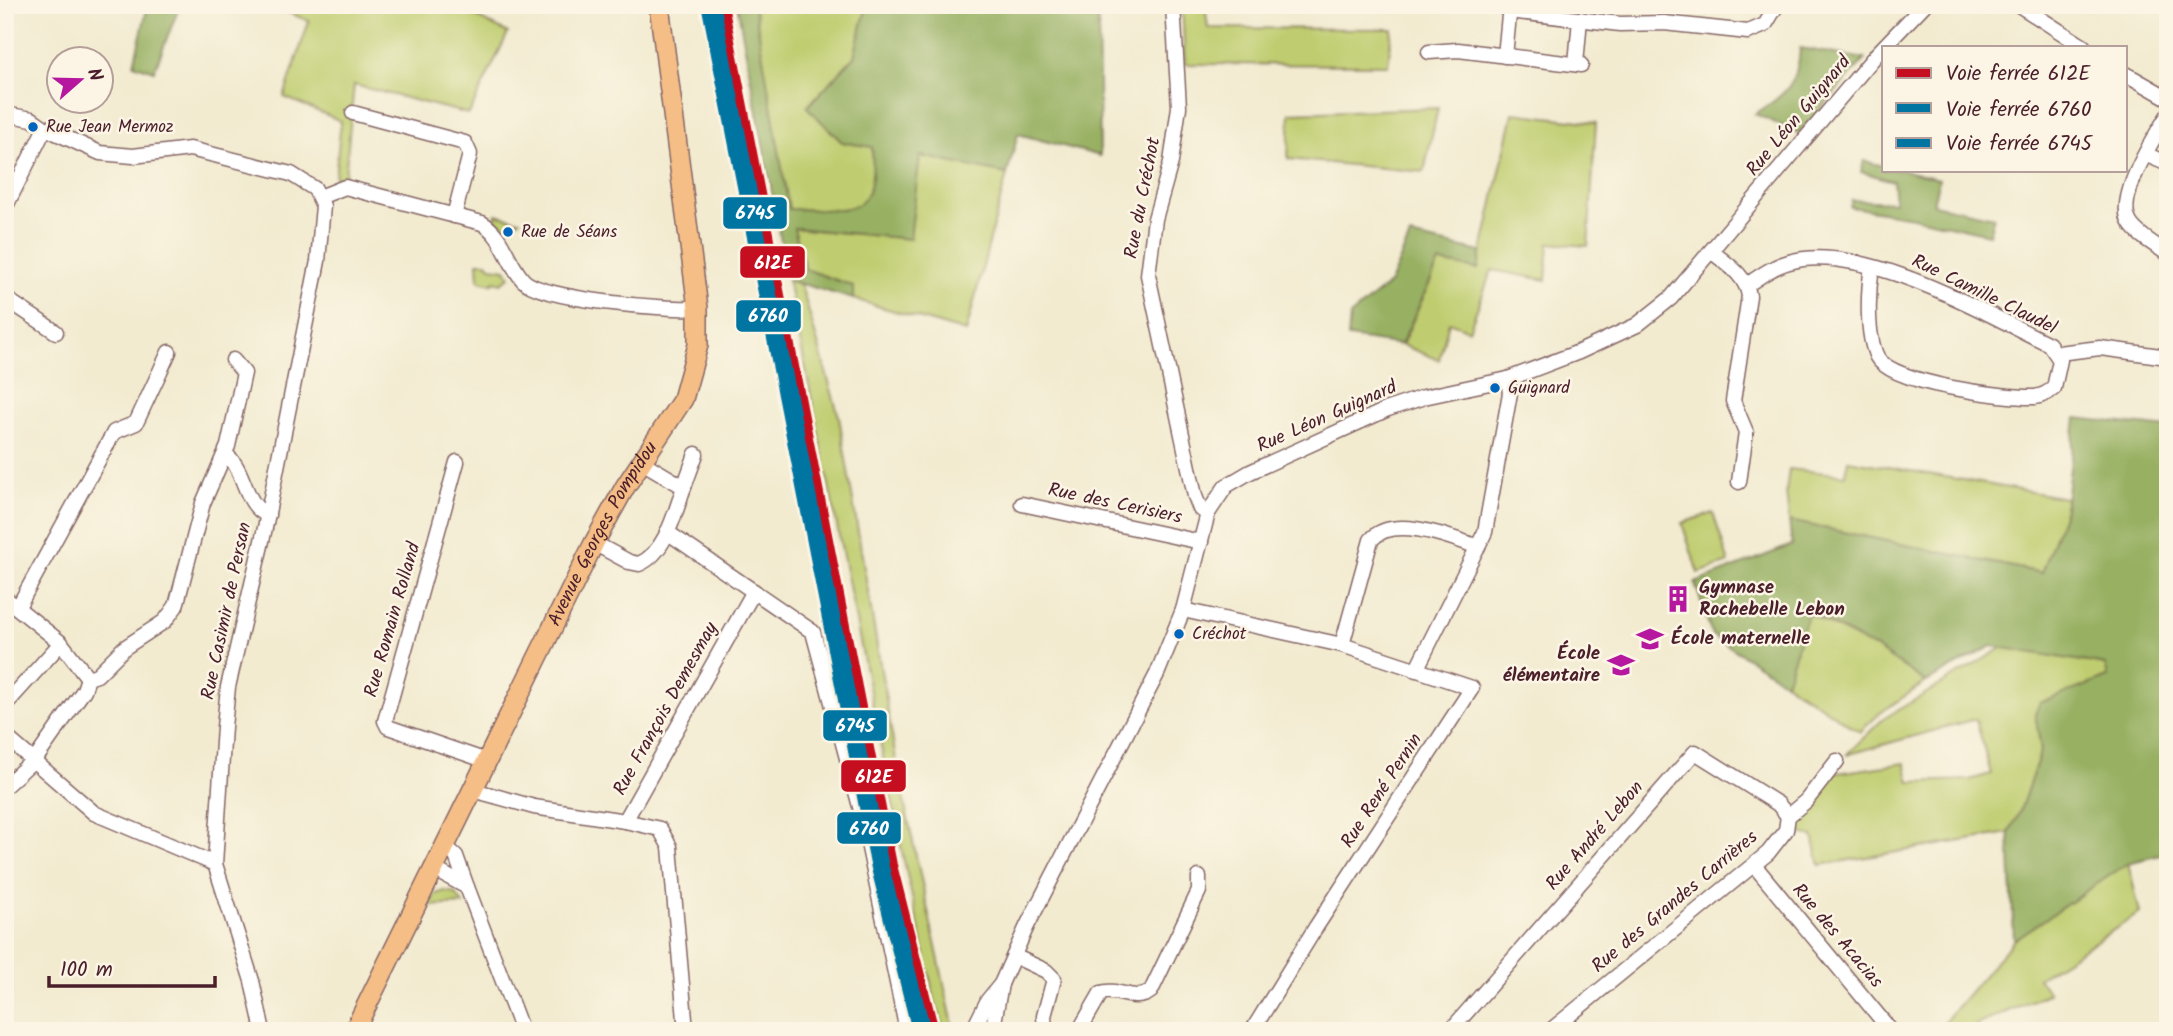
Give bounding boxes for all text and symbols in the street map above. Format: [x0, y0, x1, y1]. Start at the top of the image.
north arrow [46, 46, 116, 116]
legend [1882, 46, 2128, 172]
street label: Rue Léon Guignard [1739, 48, 1859, 183]
text: Voie ferrée 612E [1946, 58, 2091, 91]
text: N [78, 64, 110, 86]
text: Voie ferrée 6760 [1946, 94, 2091, 127]
place label: Rue Jean Mermoz [46, 114, 173, 141]
marker: Rue Jean Mermoz [26, 120, 40, 134]
text: Voie ferrée 6745 [1946, 128, 2094, 161]
street label: Rue du Créchot [1117, 134, 1170, 261]
line badge: 6745 [722, 196, 788, 230]
text: 6745 [735, 199, 776, 229]
place label: Rue de Séans [521, 219, 617, 246]
marker: Rue de Séans [501, 225, 515, 239]
line badge: 612E [739, 245, 806, 279]
street label: Rue Camille Claudel [1906, 247, 2062, 343]
text: 612E [754, 249, 793, 279]
line badge: 6760 [735, 299, 802, 333]
text: 6760 [748, 302, 788, 332]
street label: Rue Léon Guignard [1252, 372, 1402, 461]
place label: Guignard [1508, 375, 1570, 402]
marker: Guignard [1488, 381, 1502, 395]
street label: Avenue Georges Pompidou [540, 436, 666, 632]
street label: Rue des Cerisiers [1045, 475, 1185, 533]
street label: Rue Casimir de Persan [194, 519, 260, 703]
street label: Rue Romain Rolland [357, 538, 430, 701]
place label: Gymnase Rochebelle Lebon [1699, 573, 1845, 625]
building icon: Gymnase Rochebelle Lebon [1663, 584, 1693, 614]
street label: Rue François Demesmay [606, 616, 727, 801]
place label: Créchot [1192, 621, 1247, 648]
school or university icon: École maternelle [1635, 624, 1665, 654]
place label: École maternelle [1671, 624, 1810, 654]
marker: Créchot [1172, 627, 1186, 641]
place label: École élémentaire [1503, 639, 1600, 691]
school or university icon: École élémentaire [1606, 650, 1636, 680]
line badge: 6745 [822, 709, 888, 742]
text: 6745 [835, 712, 876, 742]
street label: Rue René Pernin [1333, 727, 1431, 855]
line badge: 612E [840, 759, 907, 793]
text: 612E [855, 763, 894, 793]
street label: Rue André Lebon [1539, 774, 1651, 898]
line badge: 6760 [836, 811, 902, 845]
text: 6760 [849, 815, 889, 845]
street label: Rue des Grandes Carrières [1585, 823, 1765, 981]
street label: Rue des Acacias [1784, 877, 1890, 995]
scale bar [49, 945, 215, 989]
text: 100 m [60, 954, 113, 987]

